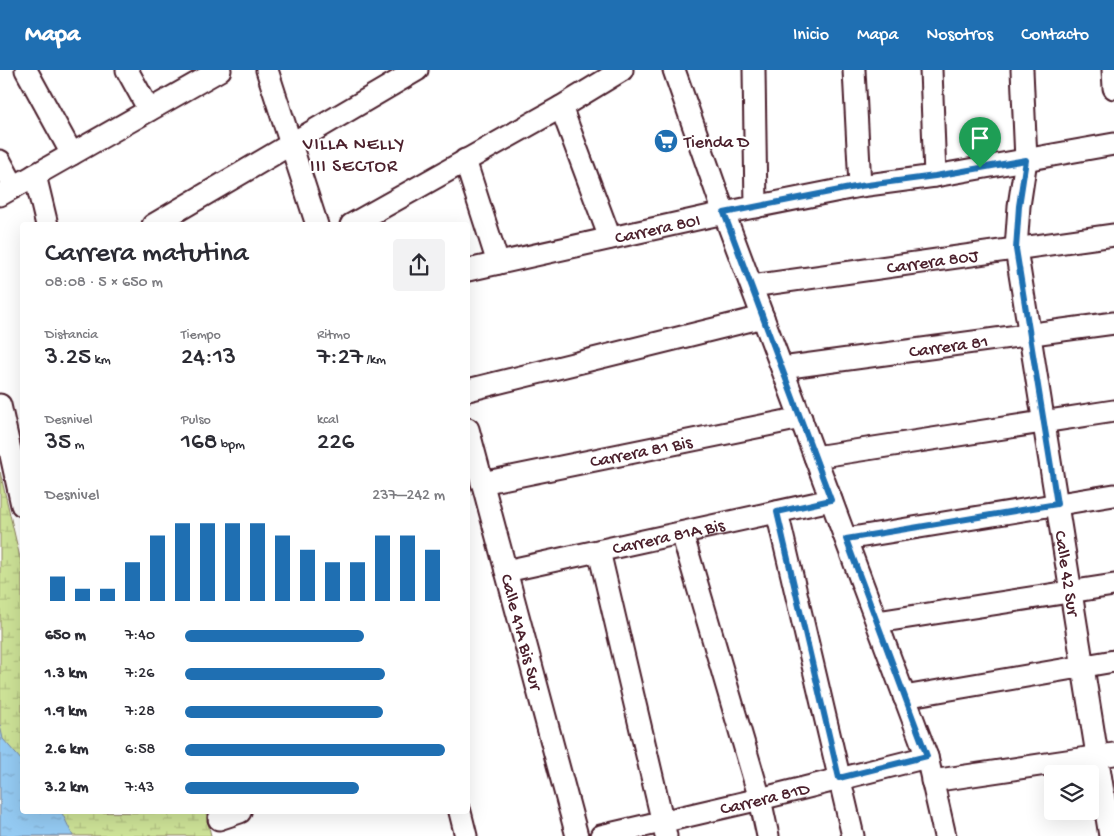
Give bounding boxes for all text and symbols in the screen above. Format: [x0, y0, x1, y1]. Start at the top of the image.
text: Mapa [25, 21, 80, 50]
text: Inicio [793, 25, 829, 46]
text: Mapa [857, 25, 898, 46]
text: Nosotros [926, 25, 993, 46]
text: Contacto [1021, 25, 1089, 46]
pin [959, 117, 1001, 168]
icon: arrive [966, 124, 994, 152]
supermarket icon: Tienda D [653, 128, 679, 154]
place label: Tienda D [683, 133, 749, 154]
district label: VILLA NELLY III SECTOR [302, 134, 405, 179]
street label: Carrera 80I [613, 211, 703, 250]
text: Carrera matutina [45, 238, 248, 271]
button: share [393, 239, 445, 291]
street label: Carrera 80J [885, 246, 981, 280]
text: 08:08 · 5 × 650 m [45, 274, 163, 293]
text: Distancia [45, 327, 98, 344]
text: Tiempo [181, 327, 221, 344]
text: Ritmo [317, 327, 350, 344]
street label: Carrera 81 [908, 332, 990, 364]
text: 3.25 [45, 344, 91, 373]
text: 24:13 [181, 344, 236, 373]
text: 7:27 [317, 344, 363, 373]
text: km [91, 352, 111, 369]
text: /km [363, 352, 386, 369]
text: Desnivel [45, 412, 93, 429]
text: Pulso [181, 412, 211, 429]
text: kcal [317, 412, 339, 429]
text: 35 [45, 429, 71, 458]
text: 168 [181, 429, 217, 458]
text: 226 [317, 429, 354, 458]
street label: Carrera 81 Bis [588, 432, 695, 474]
text: m [71, 437, 84, 454]
text: bpm [217, 437, 245, 454]
text: Desnivel [45, 487, 99, 506]
text: 237–242 m [372, 487, 445, 506]
street label: Carrera 81A Bis [611, 515, 728, 560]
street label: Calle 42 Sur [1048, 529, 1083, 619]
street label: Calle 41A Bis Sur [494, 572, 546, 694]
text: 650 m [45, 627, 86, 646]
text: 7:40 [125, 627, 155, 646]
text: 1.3 km [45, 665, 87, 684]
text: 7:26 [125, 665, 154, 684]
text: 1.9 km [45, 703, 87, 722]
text: 7:28 [125, 703, 155, 722]
text: 2.6 km [45, 741, 88, 760]
text: 6:58 [125, 741, 155, 760]
map controls [1044, 765, 1099, 820]
button: layers [1044, 765, 1099, 820]
text: 3.2 km [45, 779, 88, 798]
text: 7:43 [125, 779, 154, 798]
street label: Carrera 81D [718, 779, 812, 821]

